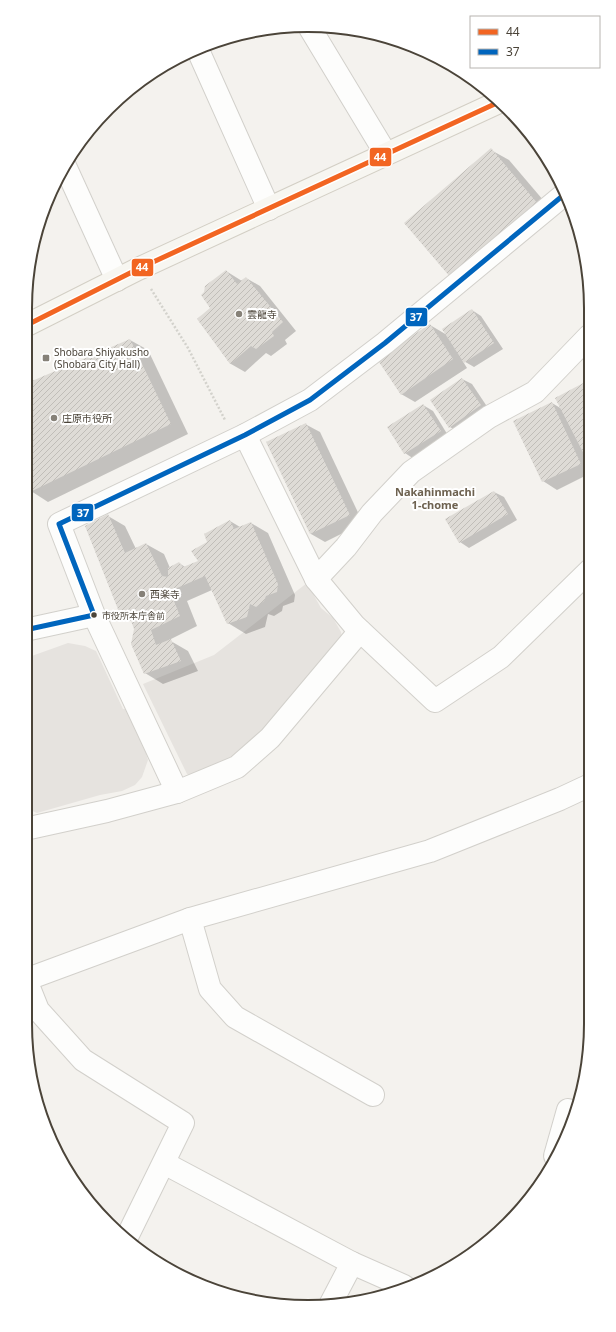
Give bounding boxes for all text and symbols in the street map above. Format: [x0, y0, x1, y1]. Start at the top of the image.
legend [470, 16, 600, 68]
text: 44 [506, 23, 520, 40]
text: 37 [506, 43, 520, 60]
line badge: 44 [369, 147, 392, 167]
text: 44 [374, 149, 387, 164]
line badge: 44 [131, 258, 154, 277]
text: 44 [136, 259, 149, 274]
place label: 雲龍寺 [247, 307, 277, 321]
line badge: 37 [405, 307, 428, 327]
marker: 雲龍寺 [234, 309, 244, 319]
text: 37 [410, 309, 422, 324]
place label: Shobara Shiyakusho (Shobara City Hall) [54, 345, 149, 371]
marker: Shobara Shiyakusho (Shobara City Hall) [41, 353, 51, 363]
place label: 庄原市役所 [62, 411, 112, 425]
marker: 庄原市役所 [49, 413, 59, 423]
district label: Nakahinmachi 1-chome [395, 484, 475, 512]
line badge: 37 [71, 503, 94, 522]
text: 37 [77, 505, 89, 520]
place label: 西楽寺 [150, 587, 180, 601]
marker: 西楽寺 [137, 589, 147, 599]
place label: 市役所本庁舎前 [102, 609, 165, 622]
marker: 市役所本庁舎前 [89, 610, 99, 620]

